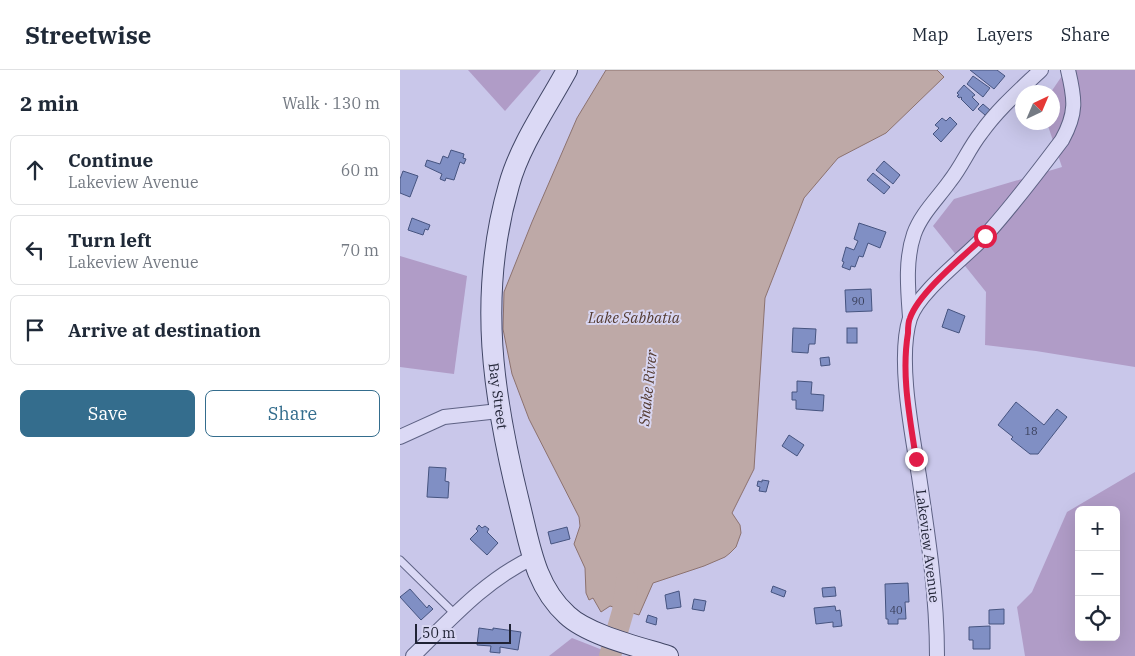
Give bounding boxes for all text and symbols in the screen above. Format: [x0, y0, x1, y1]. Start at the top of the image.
text: Streetwise [25, 19, 151, 51]
text: Map [912, 23, 949, 46]
text: Layers [977, 23, 1033, 46]
text: Share [1061, 23, 1110, 46]
north arrow [1015, 85, 1060, 130]
text: 2 min [20, 89, 79, 117]
text: Walk · 130 m [282, 93, 380, 113]
text: Continue [68, 148, 153, 172]
icon: ahead [21, 156, 49, 184]
text: 60 m [341, 160, 379, 180]
text: Lakeview Avenue [68, 172, 198, 192]
route start [974, 225, 997, 248]
text: Turn left [68, 228, 151, 252]
icon: left [21, 236, 49, 264]
text: 70 m [341, 240, 379, 260]
text: Lakeview Avenue [68, 252, 198, 272]
house number: 90 [851, 294, 865, 308]
water label: Lake Sabbatia [587, 308, 681, 327]
icon: arrive [21, 316, 49, 344]
text: Arrive at destination [68, 318, 261, 342]
water label: Snake River [634, 348, 661, 428]
street label: Bay Street [484, 362, 512, 430]
button: Save [20, 390, 195, 437]
button: Share [205, 390, 380, 437]
house number: 18 [1024, 424, 1038, 438]
route end [905, 448, 928, 471]
street label: Lakeview Avenue [912, 488, 944, 604]
map controls [1075, 506, 1120, 641]
button: + [1075, 506, 1120, 551]
button: − [1075, 551, 1120, 596]
button: locate [1075, 596, 1120, 641]
house number: 40 [889, 603, 903, 617]
scale bar [415, 621, 511, 644]
text: 50 m [422, 624, 455, 642]

